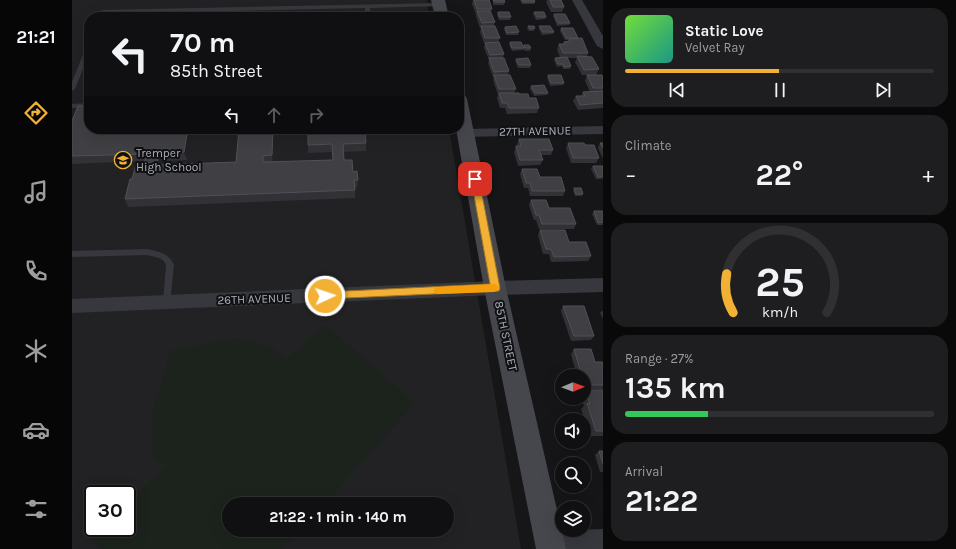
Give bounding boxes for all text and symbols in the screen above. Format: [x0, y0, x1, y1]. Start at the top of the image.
text: Static Love [685, 22, 763, 40]
text: 21:21 [16, 26, 56, 48]
text: 70 m [170, 26, 235, 59]
icon: left [104, 28, 156, 80]
text: Velvet Ray [685, 40, 745, 55]
text: 85th Street [170, 60, 263, 82]
icon: previous [666, 79, 688, 101]
icon: pause [769, 79, 791, 101]
icon: next [872, 79, 894, 101]
icon: directions [22, 99, 50, 127]
icon: left [221, 104, 243, 126]
icon: ahead [263, 104, 285, 126]
icon: right [305, 104, 327, 126]
street label: 27TH AVENUE [499, 123, 571, 139]
text: Climate [625, 138, 671, 153]
place label: Tremper High School [136, 146, 202, 174]
school or university icon: Tremper High School [113, 150, 133, 170]
text: 22° [756, 157, 803, 193]
pin [458, 162, 492, 196]
text: − [625, 162, 637, 188]
text: + [922, 162, 934, 188]
icon: arrive [464, 168, 486, 190]
icon: music [22, 178, 50, 206]
icon: phone [22, 257, 50, 285]
text: 25 [755, 257, 804, 305]
position arrow [304, 275, 346, 317]
street label: 26TH AVENUE [217, 291, 291, 307]
street label: 85TH STREET [492, 300, 520, 372]
text: km/h [761, 303, 798, 320]
icon: climate [22, 337, 50, 365]
text: Range · 27% [625, 351, 694, 366]
north arrow [555, 369, 591, 405]
map controls [555, 369, 591, 537]
text: 135 km [625, 370, 726, 406]
button: sound [555, 413, 591, 449]
icon: car [22, 416, 50, 444]
button: search [555, 457, 591, 493]
text: Arrival [625, 464, 663, 479]
text: 21:22 [625, 483, 698, 519]
speed limit sign: 30 [84, 485, 136, 537]
icon: filters [22, 495, 50, 523]
button: layers [555, 501, 591, 537]
text: 21:22 · 1 min · 140 m [269, 508, 407, 526]

